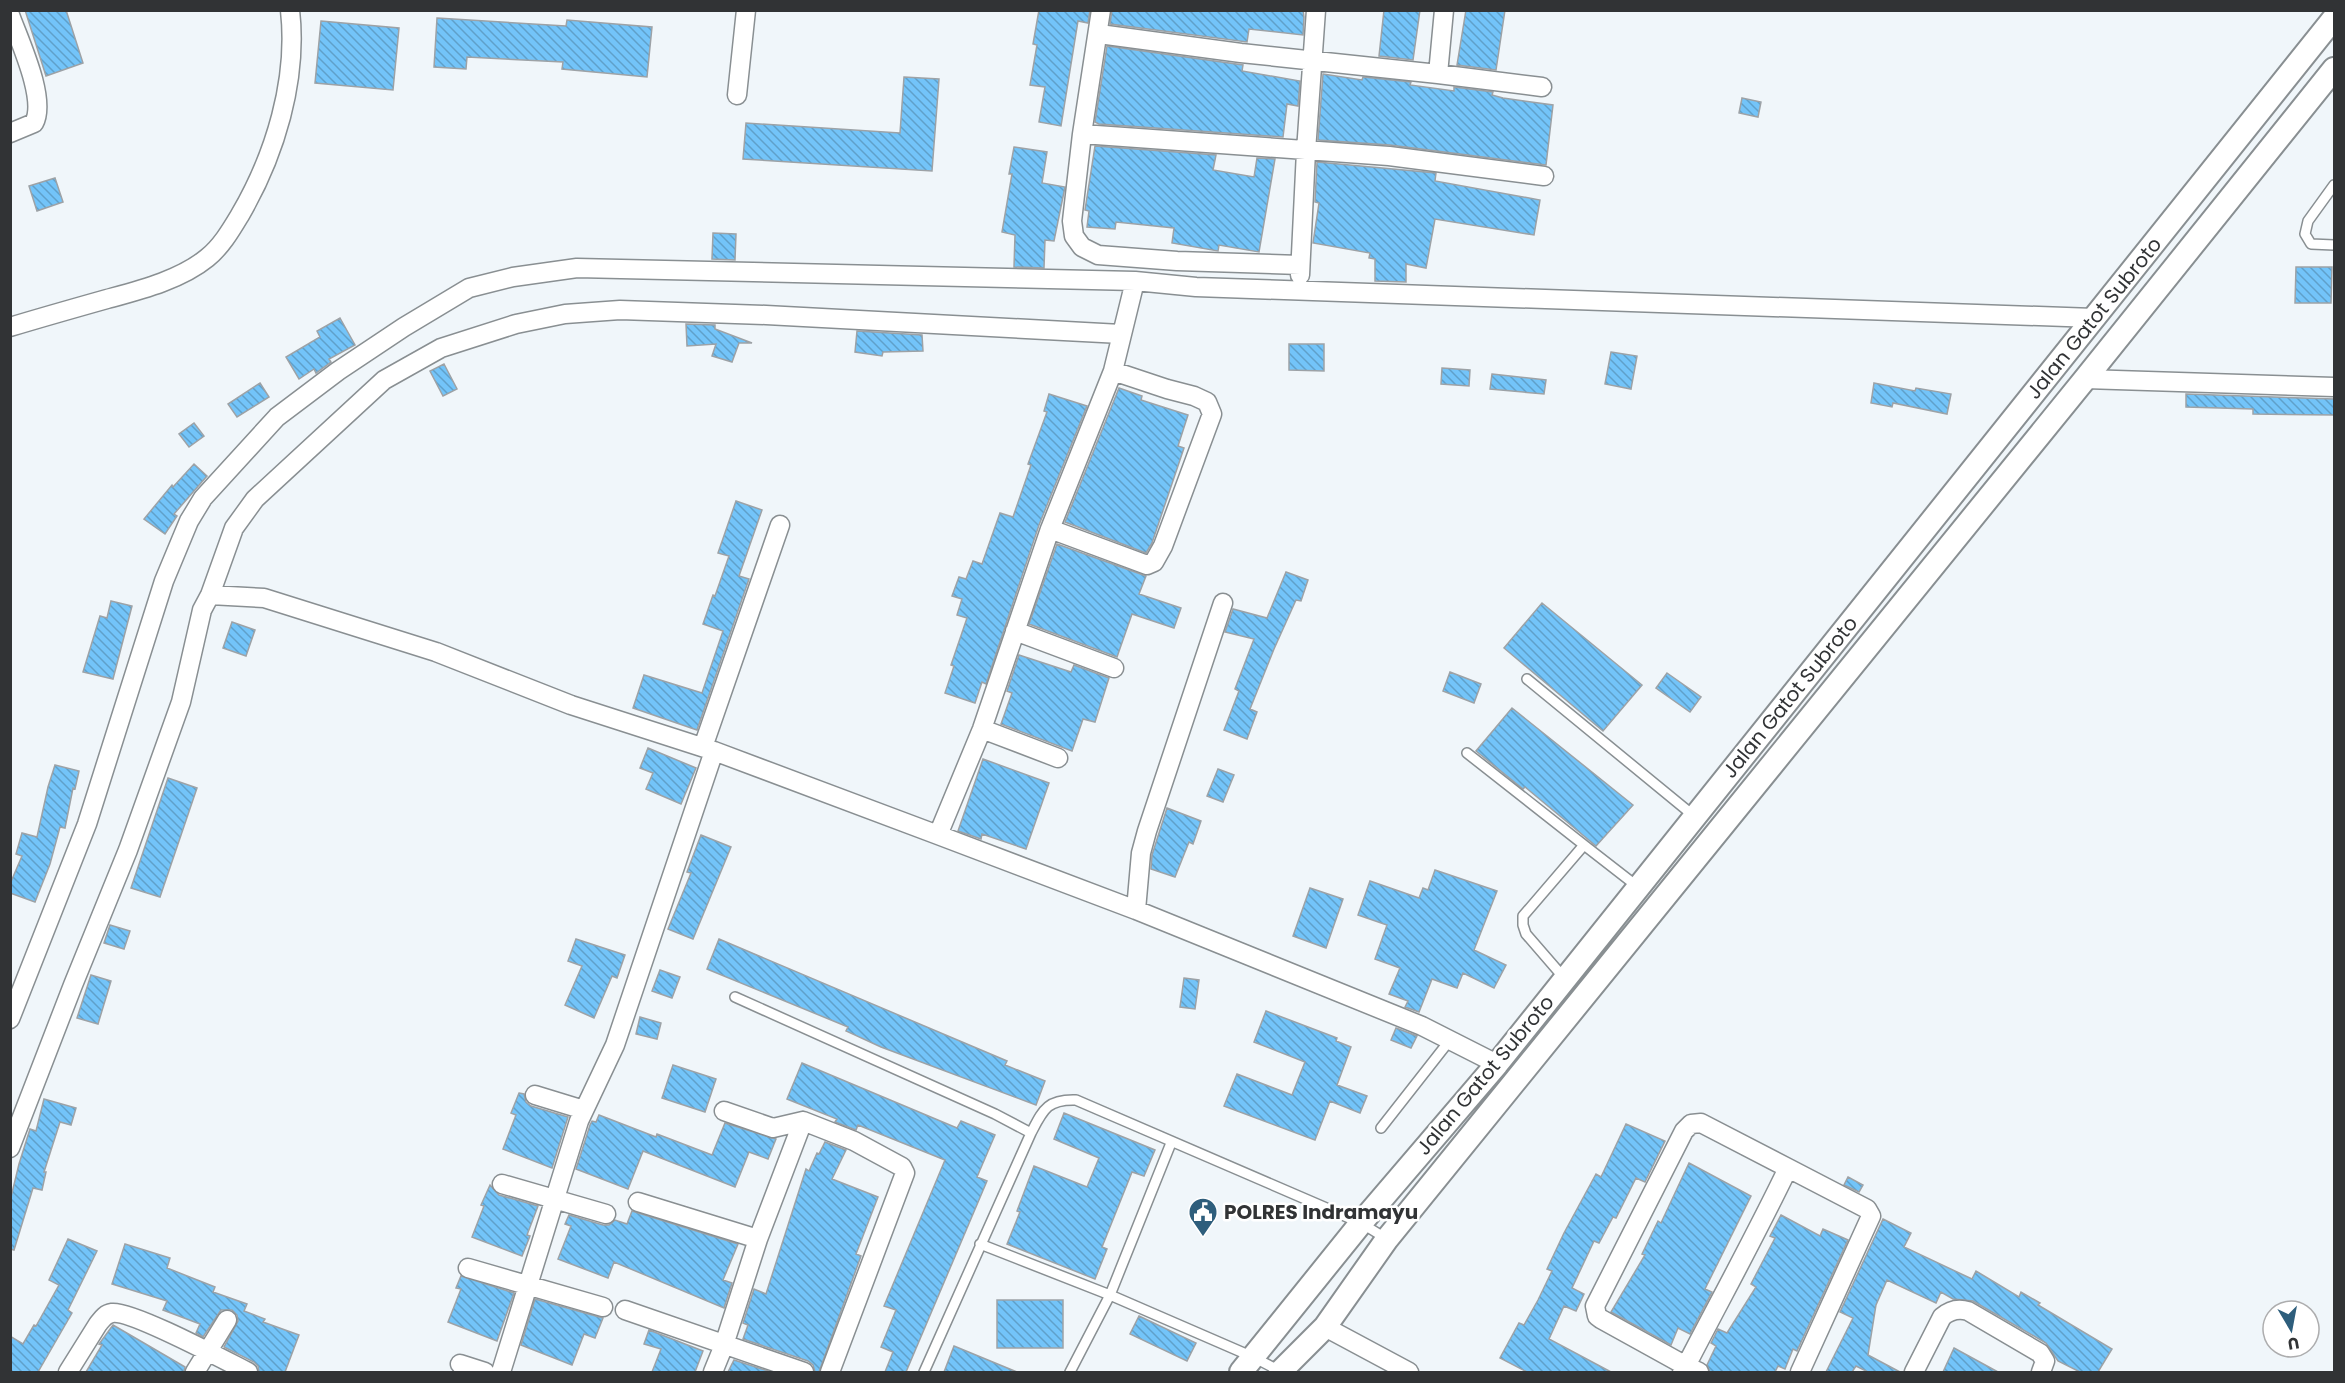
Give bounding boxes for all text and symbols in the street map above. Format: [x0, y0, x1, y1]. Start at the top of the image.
street label: Jalan Gatot Subroto [2020, 231, 2168, 405]
street label: Jalan Gatot Subroto [1716, 610, 1864, 784]
street label: Jalan Gatot Subroto [1410, 989, 1560, 1161]
public building icon: POLRES Indramayu [1187, 1196, 1219, 1238]
place label: POLRES Indramayu [1224, 1198, 1418, 1226]
north arrow [2261, 1299, 2321, 1359]
text: U [2286, 1331, 2301, 1356]

